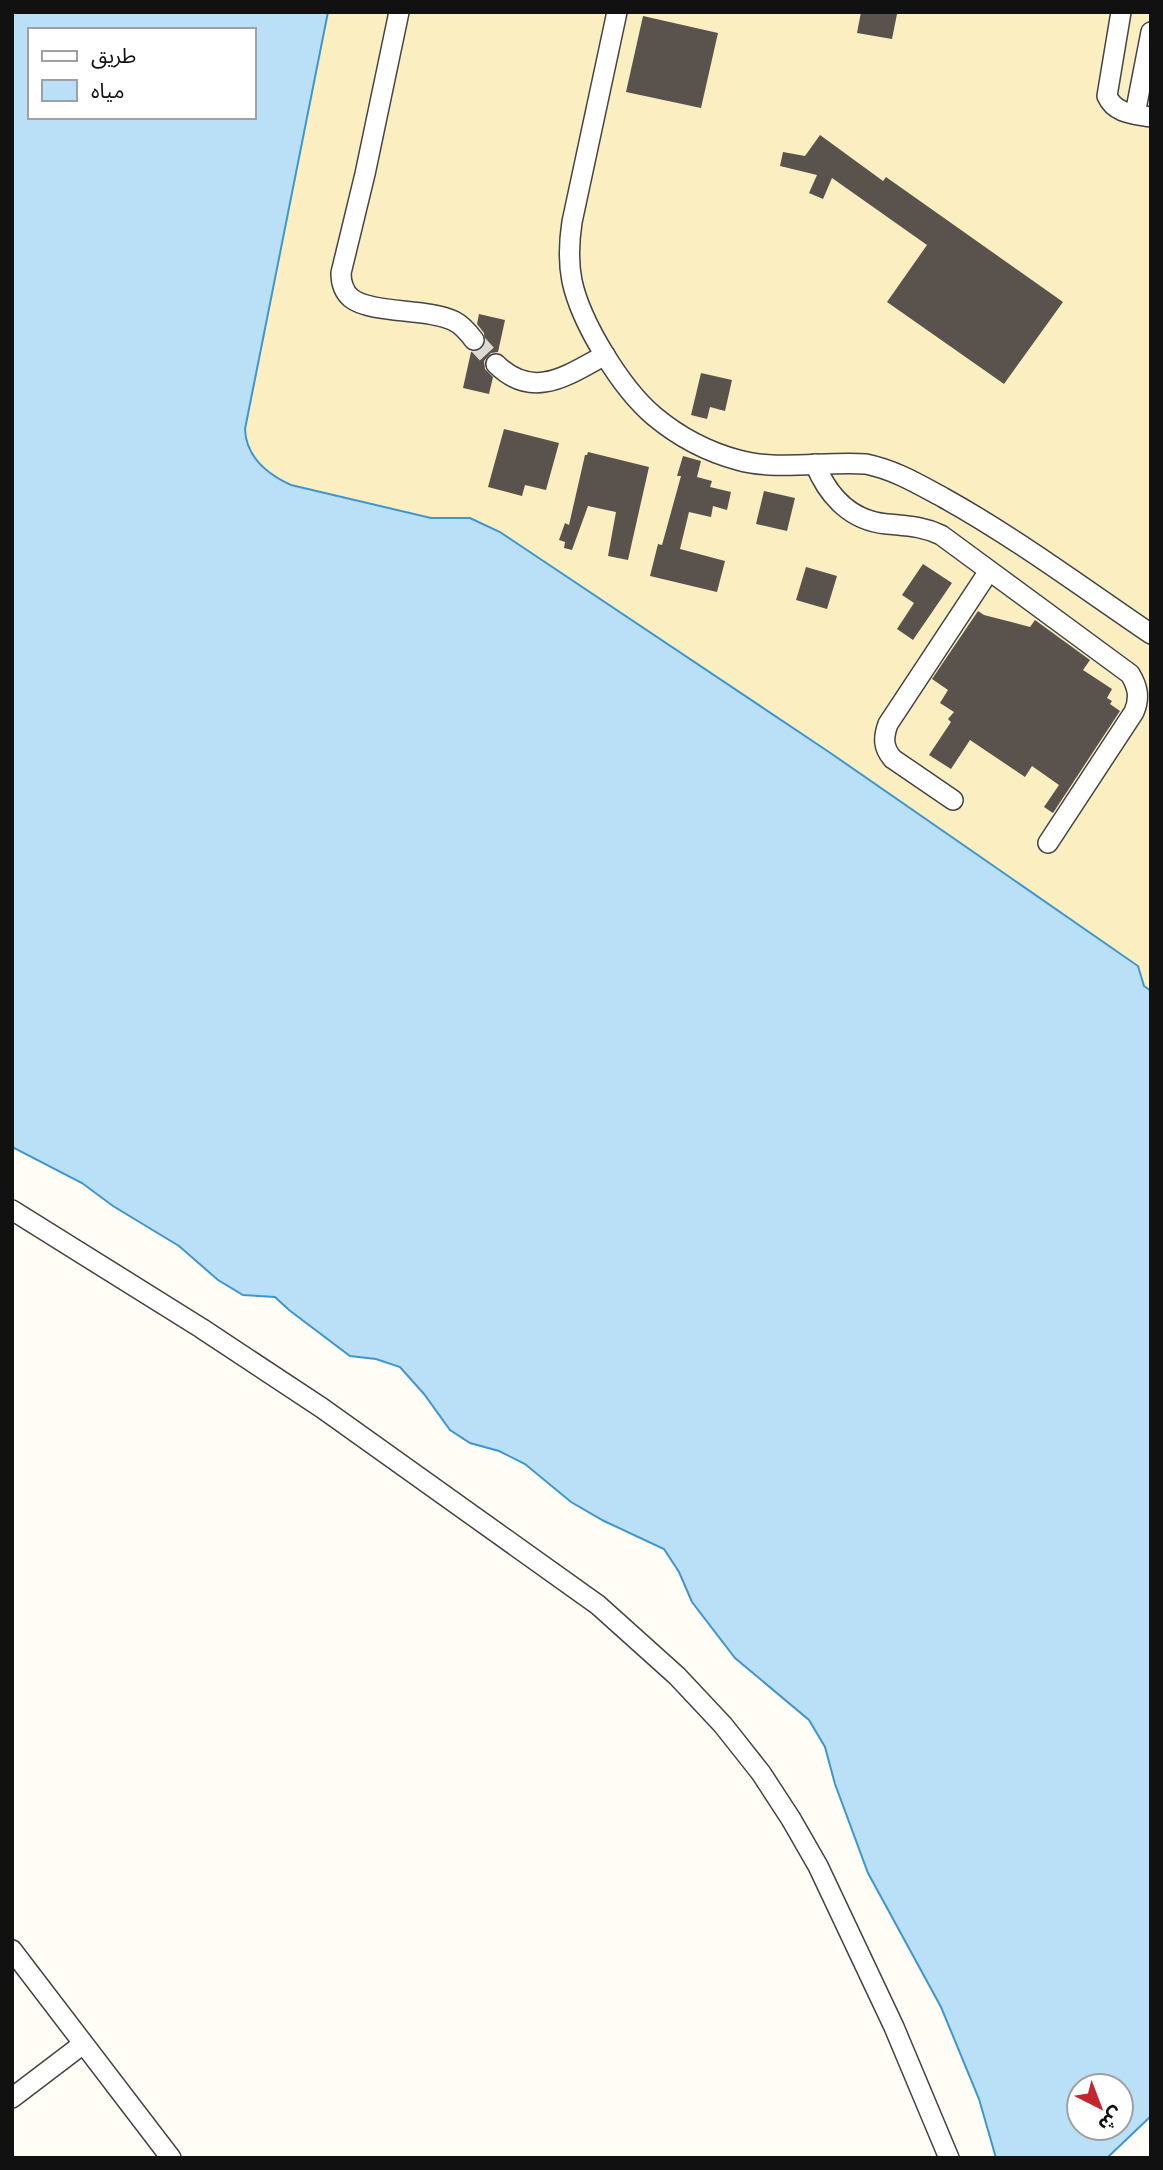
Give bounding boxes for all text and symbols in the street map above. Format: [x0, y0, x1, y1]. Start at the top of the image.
legend [28, 28, 256, 119]
text: طريق [91, 41, 136, 69]
text: مياه [91, 76, 124, 104]
north arrow [1065, 2072, 1135, 2142]
text: ش [1094, 2102, 1129, 2137]

